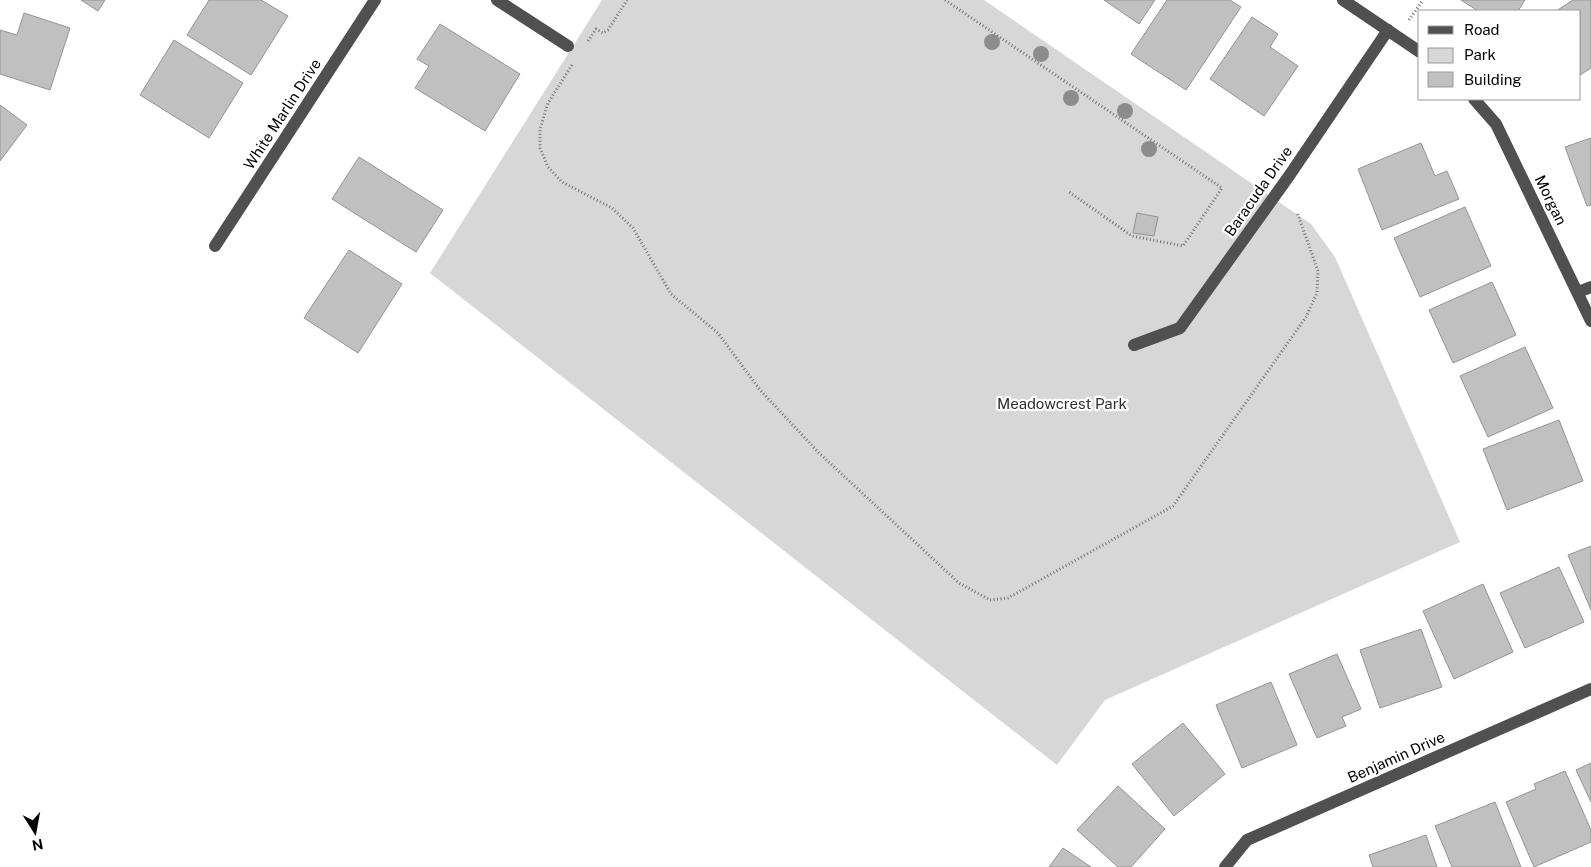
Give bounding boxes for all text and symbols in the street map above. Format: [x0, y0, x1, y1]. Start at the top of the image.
legend [1418, 10, 1581, 100]
text: Road [1464, 21, 1500, 38]
text: Park [1464, 46, 1496, 63]
street label: White Marlin Drive [240, 56, 324, 172]
text: Building [1464, 71, 1522, 88]
street label: Baracuda Drive [1221, 143, 1295, 239]
street label: Morgan [1532, 172, 1570, 228]
park label: Meadowcrest Park [997, 395, 1127, 412]
street label: Benjamin Drive [1345, 728, 1447, 786]
north arrow [10, 807, 60, 857]
text: N [31, 836, 44, 854]

